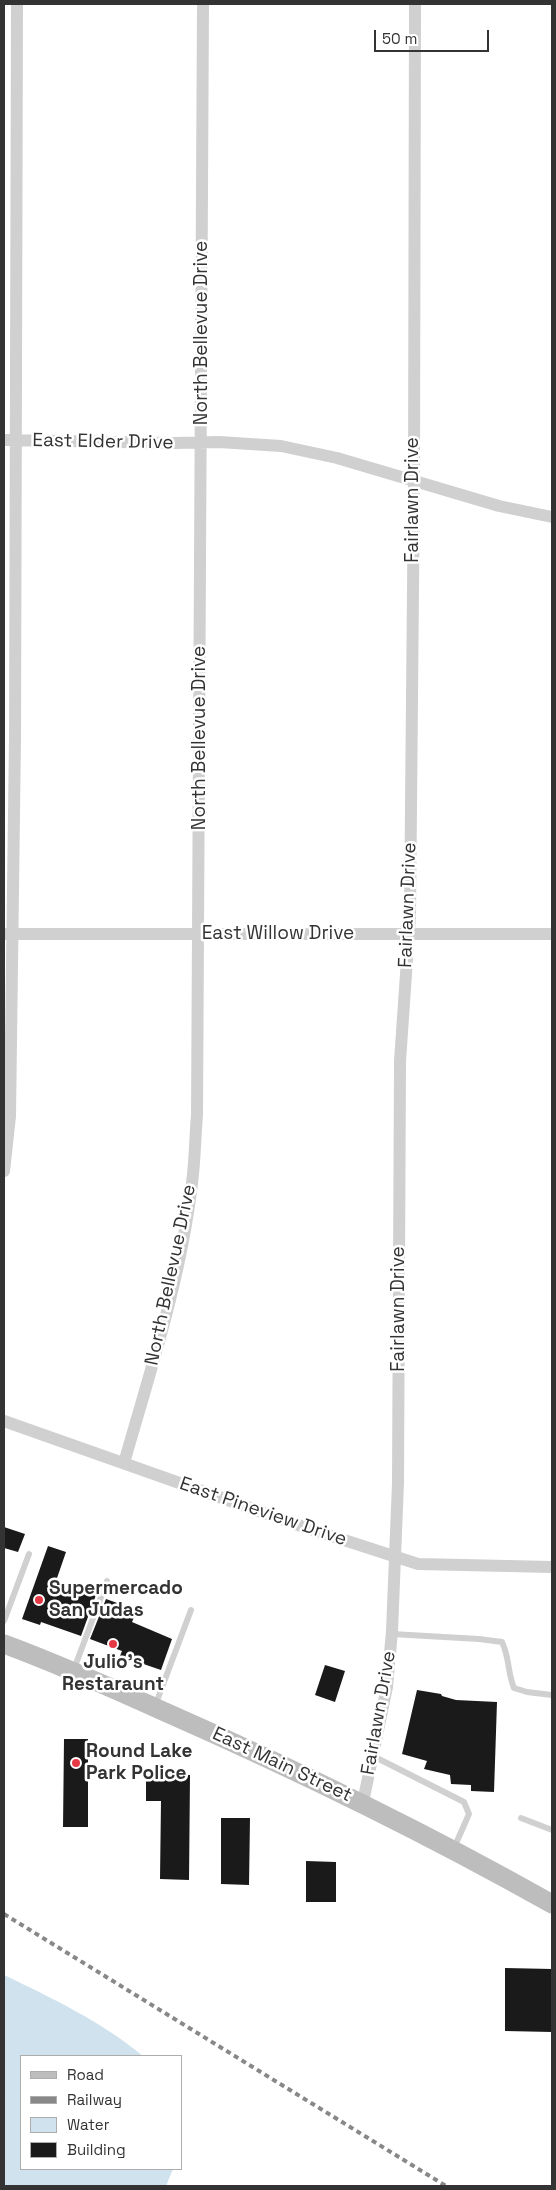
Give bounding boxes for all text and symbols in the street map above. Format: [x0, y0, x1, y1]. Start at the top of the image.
scale bar [376, 20, 491, 52]
text: 50 m [382, 29, 417, 48]
street label: North Bellevue Drive [191, 241, 213, 425]
street label: East Elder Drive [32, 429, 174, 455]
street label: Fairlawn Drive [402, 437, 424, 563]
street label: North Bellevue Drive [189, 646, 211, 830]
street label: Fairlawn Drive [394, 842, 422, 968]
street label: East Willow Drive [202, 923, 354, 945]
street label: North Bellevue Drive [141, 1183, 201, 1367]
street label: Fairlawn Drive [388, 1246, 410, 1372]
street label: East Pineview Drive [176, 1473, 350, 1551]
place label: Supermercado San Judas [49, 1578, 183, 1622]
marker: Supermercado San Judas [33, 1594, 45, 1606]
marker: Julio's Restaraunt [107, 1638, 119, 1650]
street label: Fairlawn Drive [357, 1649, 401, 1777]
place label: Julio's Restaraunt [62, 1652, 164, 1696]
street label: East Main Street [208, 1723, 356, 1807]
place label: Round Lake Park Police [86, 1741, 192, 1785]
marker: Round Lake Park Police [70, 1757, 82, 1769]
legend [20, 2055, 182, 2170]
text: Road [67, 2065, 104, 2084]
text: Railway [67, 2090, 122, 2109]
text: Water [67, 2115, 109, 2134]
text: Building [67, 2140, 126, 2159]

